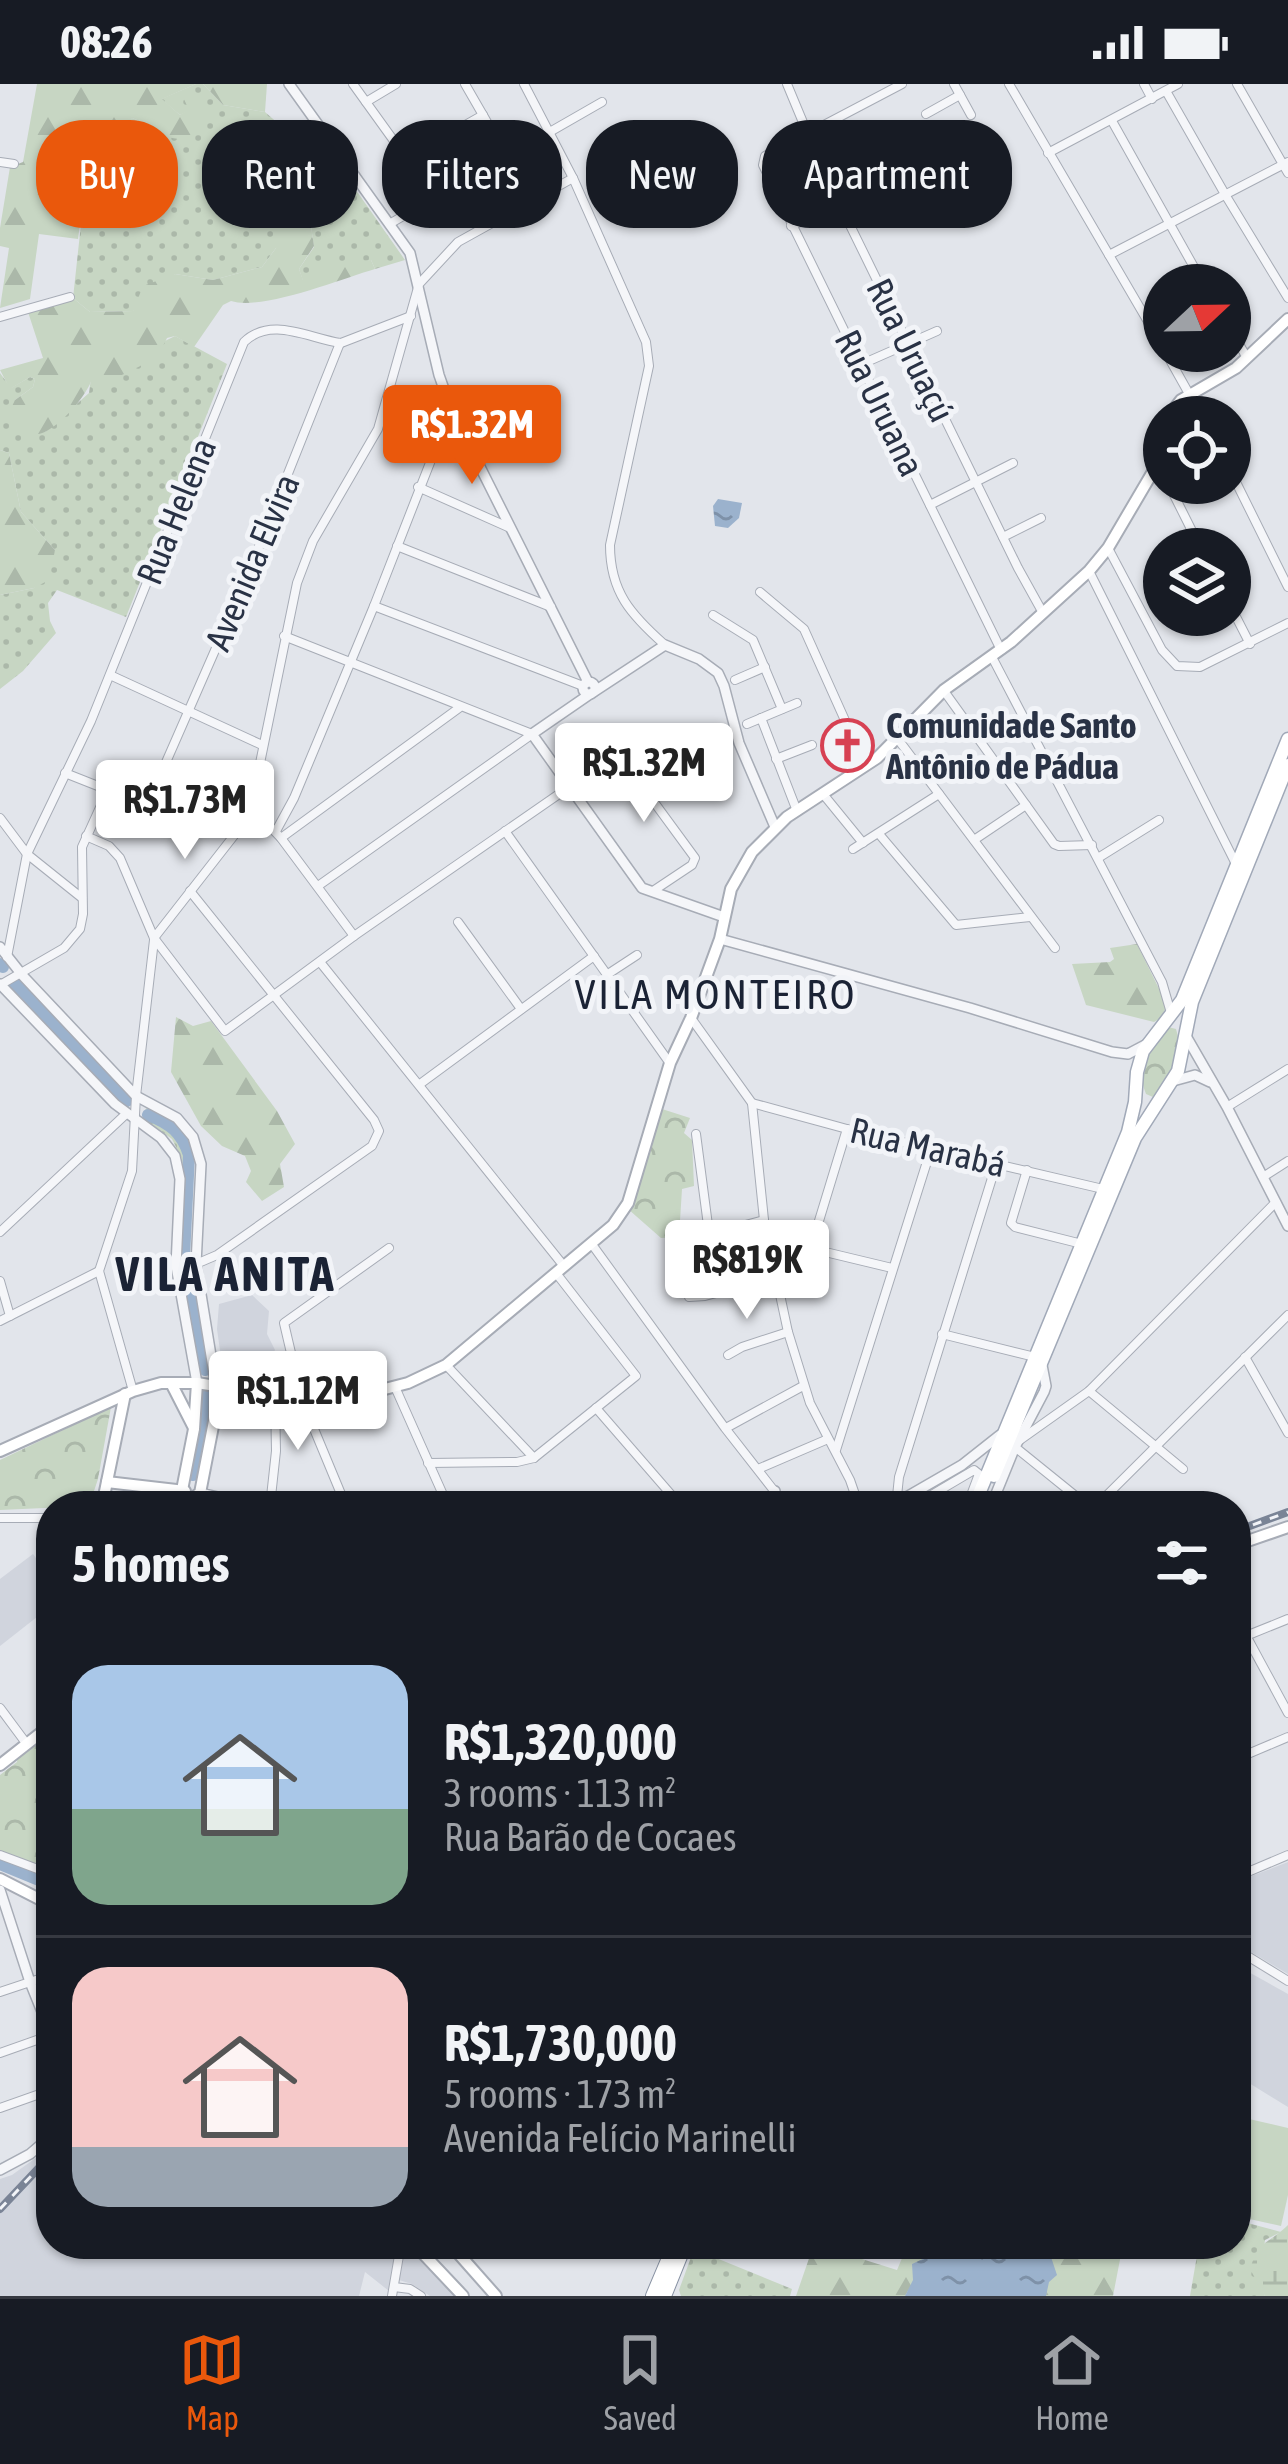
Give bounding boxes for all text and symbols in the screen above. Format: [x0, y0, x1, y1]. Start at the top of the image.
text: 08:26 [60, 16, 153, 68]
chip: Buy [36, 120, 178, 228]
chip: Rent [202, 120, 358, 228]
chip: Filters [382, 120, 562, 228]
chip: New [586, 120, 738, 228]
chip: Apartment [762, 120, 1012, 228]
north arrow [1143, 264, 1251, 372]
map controls [1143, 264, 1251, 636]
street label: Rua Uruaçú [858, 272, 964, 428]
street label: Rua Uruana [827, 323, 933, 483]
pin: R$1.32M [361, 385, 583, 487]
button: locate [1143, 396, 1251, 504]
text: R$1.32M [410, 402, 534, 446]
street label: Rua Helena [128, 432, 224, 590]
street label: Avenida Elvira [196, 468, 308, 656]
button: layers [1143, 528, 1251, 636]
place label: Comunidade Santo Antônio de Pádua [885, 704, 1137, 787]
church icon: Comunidade Santo Antônio de Pádua [819, 718, 875, 774]
pin: R$1.32M [533, 723, 755, 825]
text: R$1.32M [582, 740, 706, 784]
pin: R$1.73M [74, 760, 296, 862]
text: R$1.73M [123, 777, 247, 821]
district label: VILA MONTEIRO [575, 970, 857, 1018]
street label: Rua Marabá [846, 1109, 1010, 1185]
pin: R$819K [649, 1220, 845, 1322]
text: R$819K [692, 1237, 802, 1281]
district label: VILA ANITA [114, 1246, 337, 1301]
pin: R$1.12M [187, 1351, 409, 1453]
text: R$1.12M [236, 1368, 360, 1412]
icon: filters [1149, 1530, 1215, 1596]
text: 5 homes [72, 1534, 230, 1593]
text: R$1,320,000 [444, 1712, 677, 1771]
icon: home [168, 1713, 312, 1857]
text: 3 rooms · 113 m² [444, 1771, 676, 1815]
text: Rua Barão de Cocaes [444, 1815, 736, 1859]
text: R$1,730,000 [444, 2013, 677, 2072]
icon: home [168, 2015, 312, 2159]
text: 5 rooms · 173 m² [444, 2072, 676, 2116]
text: Avenida Felício Marinelli [444, 2116, 796, 2160]
tab: Map [179, 2327, 245, 2437]
tab: Saved [604, 2327, 677, 2437]
tab: Home [1035, 2327, 1109, 2437]

